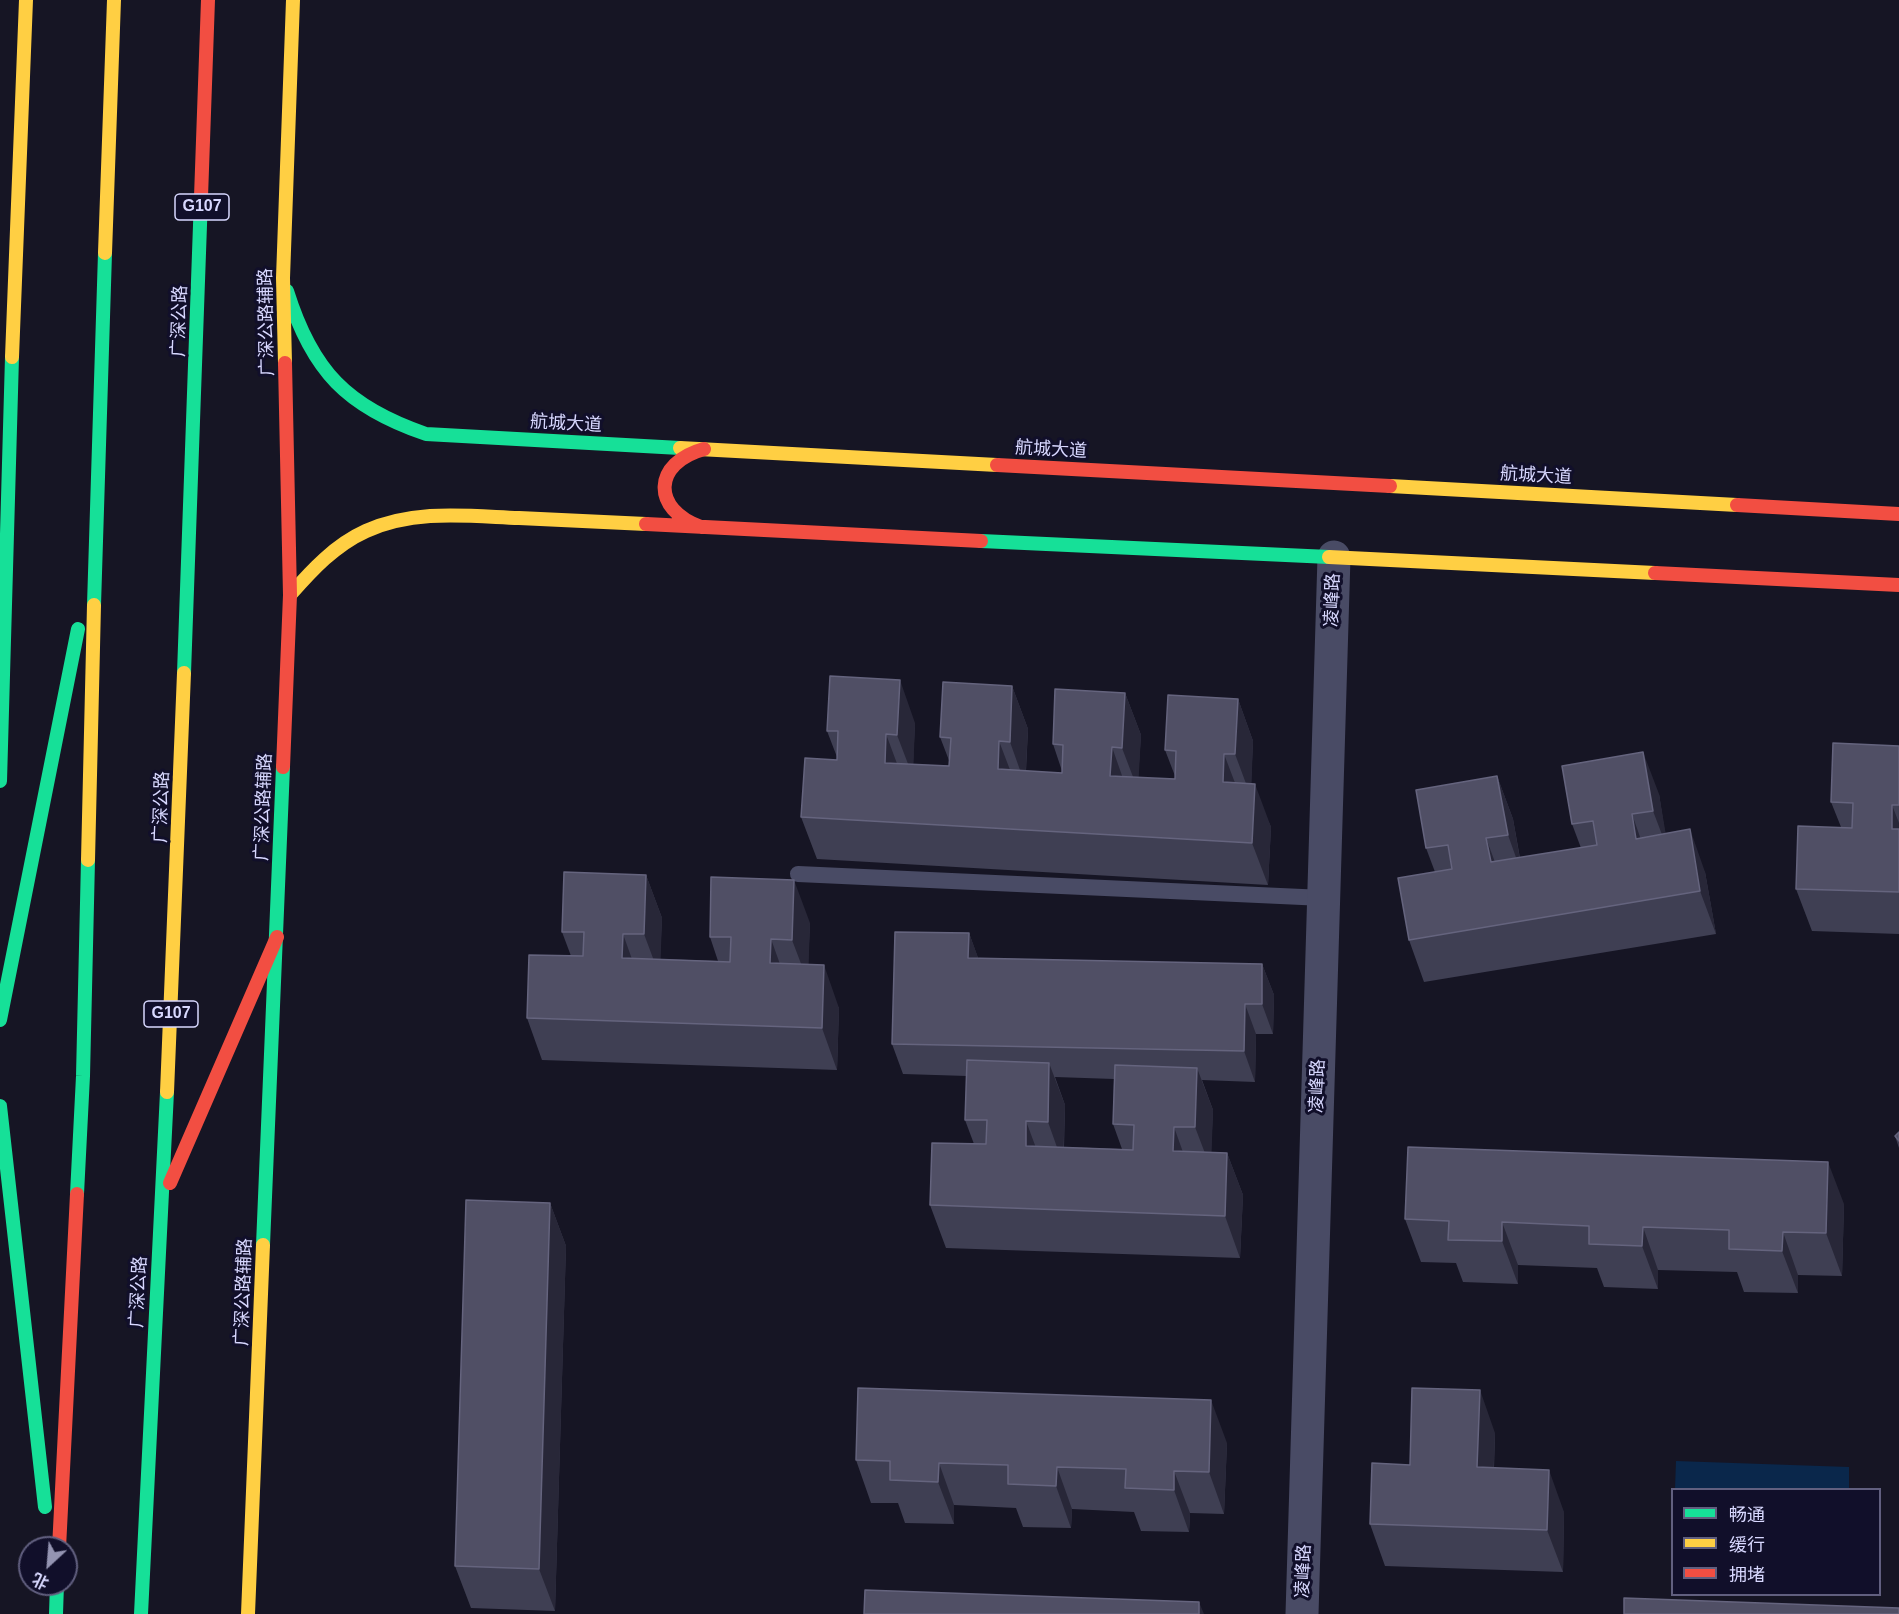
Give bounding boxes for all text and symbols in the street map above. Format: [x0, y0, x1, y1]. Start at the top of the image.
road number: G107 [175, 194, 229, 220]
street label: 广深公路辅路 [255, 268, 279, 376]
street label: 广深公路 [168, 285, 192, 357]
street label: 航城大道 [529, 411, 603, 437]
street label: 航城大道 [1014, 437, 1088, 463]
street label: 航城大道 [1499, 463, 1573, 489]
street label: 凌峰路 [1321, 573, 1345, 627]
street label: 广深公路辅路 [251, 753, 277, 861]
street label: 广深公路 [150, 771, 174, 843]
road number: G107 [144, 1001, 198, 1027]
street label: 凌峰路 [1306, 1059, 1330, 1113]
street label: 广深公路辅路 [231, 1238, 257, 1346]
street label: 广深公路 [126, 1255, 152, 1329]
legend [1671, 1488, 1881, 1596]
text: 畅通 [1729, 1505, 1765, 1525]
text: 缓行 [1729, 1535, 1765, 1555]
north arrow [18, 1536, 78, 1596]
street label: 凌峰路 [1292, 1544, 1316, 1598]
text: 拥堵 [1729, 1565, 1765, 1585]
text: 北 [30, 1570, 52, 1592]

